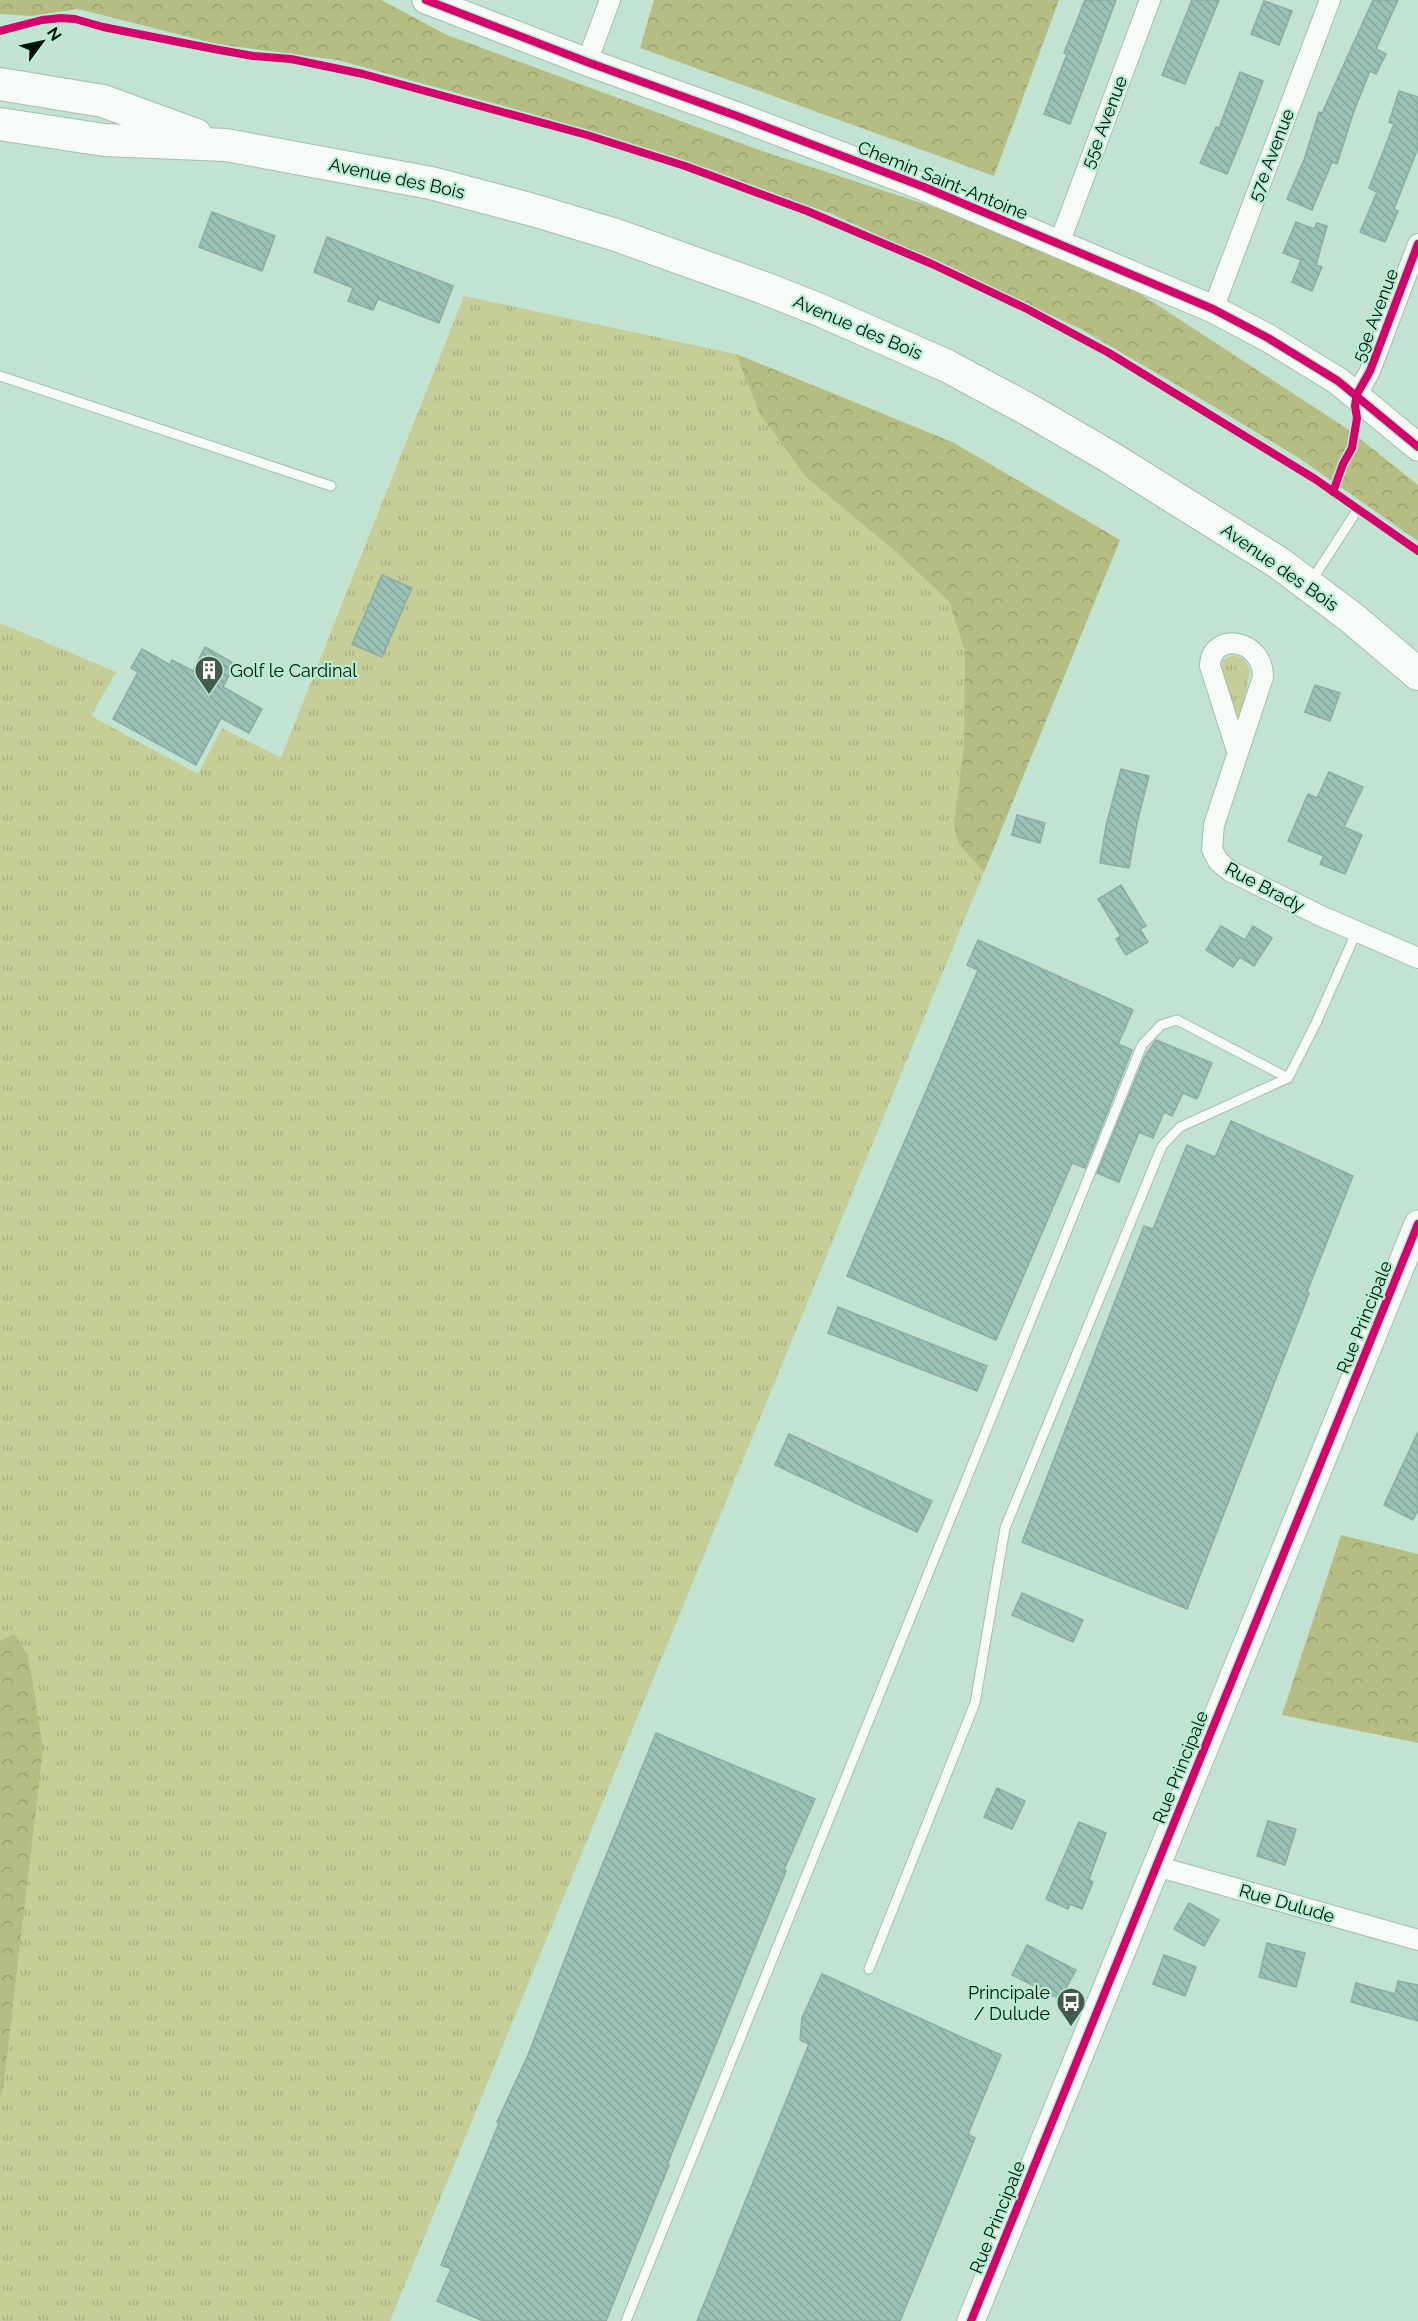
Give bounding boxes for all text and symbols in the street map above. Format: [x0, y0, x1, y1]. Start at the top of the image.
north arrow [12, 12, 72, 72]
text: N [43, 24, 65, 44]
street label: 55e Avenue [1077, 72, 1131, 171]
street label: 57e Avenue [1244, 105, 1298, 204]
street label: Chemin Saint-Antoine [855, 136, 1032, 224]
street label: Avenue des Bois [327, 153, 467, 203]
street label: 59e Avenue [1348, 265, 1403, 365]
street label: Avenue des Bois [790, 290, 926, 364]
street label: Avenue des Bois [1217, 519, 1343, 615]
building icon: Golf le Cardinal [193, 654, 225, 696]
place label: Golf le Cardinal [230, 660, 357, 681]
street label: Rue Brady [1222, 857, 1308, 917]
street label: Rue Principale [1332, 1257, 1396, 1376]
street label: Rue Principale [1148, 1707, 1212, 1826]
street label: Rue Dulude [1237, 1879, 1338, 1927]
place label: Principale / Dulude [968, 1982, 1050, 2024]
bus stop icon: Principale / Dulude [1055, 1986, 1087, 2028]
street label: Rue Principale [965, 2157, 1029, 2276]

